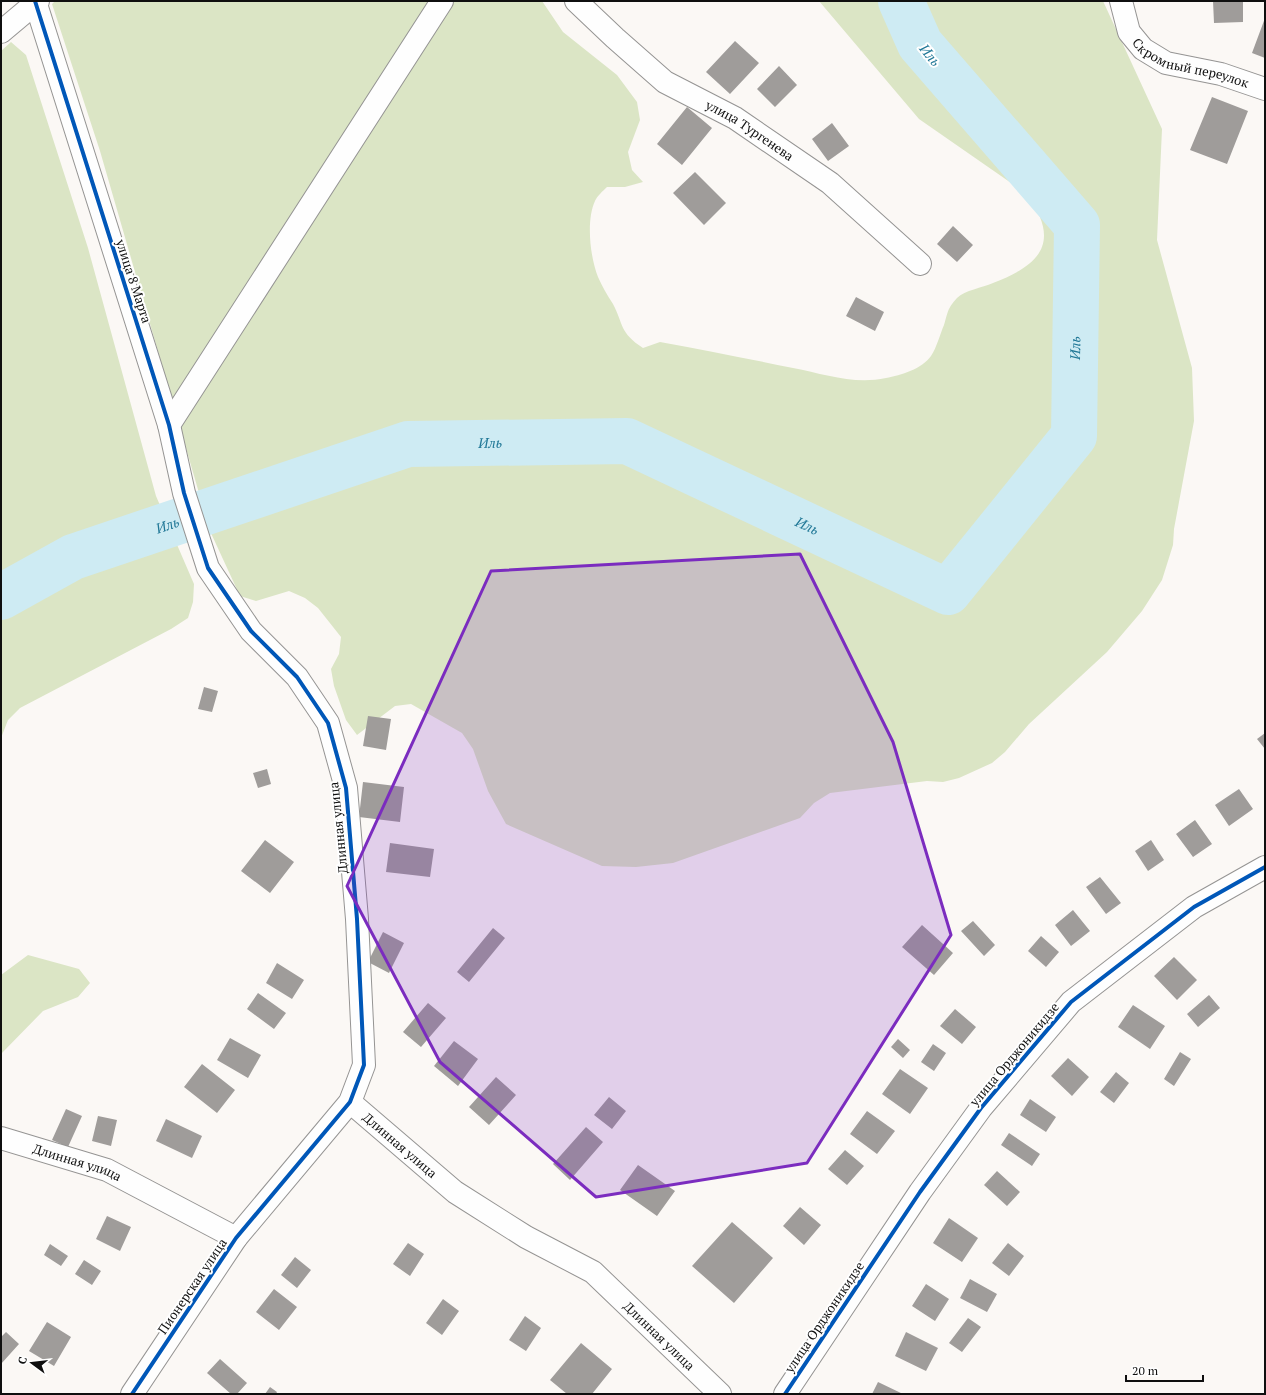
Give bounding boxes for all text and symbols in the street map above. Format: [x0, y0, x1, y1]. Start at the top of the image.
street label: Скромный переулок [1128, 34, 1252, 92]
water label: Иль [915, 39, 945, 70]
street label: улица Тургенева [702, 95, 798, 165]
street label: улица 8 Марта [112, 236, 156, 326]
water label: Иль [1065, 336, 1084, 361]
water label: Иль [477, 433, 502, 452]
water label: Иль [792, 511, 822, 539]
water label: Иль [152, 512, 181, 538]
street label: Длинная улица [324, 781, 352, 875]
street label: улица Орджоникидзе [964, 998, 1063, 1111]
street label: Длинная улица [359, 1108, 441, 1182]
street label: Длинная улица [31, 1139, 125, 1185]
street label: Пионерская улица [153, 1234, 231, 1337]
street label: улица Орджоникидзе [779, 1258, 868, 1377]
street label: Длинная улица [620, 1297, 699, 1375]
north arrow [12, 1343, 52, 1383]
text: С [15, 1355, 30, 1366]
scale bar [1126, 1357, 1203, 1383]
text: 20 m [1132, 1363, 1159, 1378]

